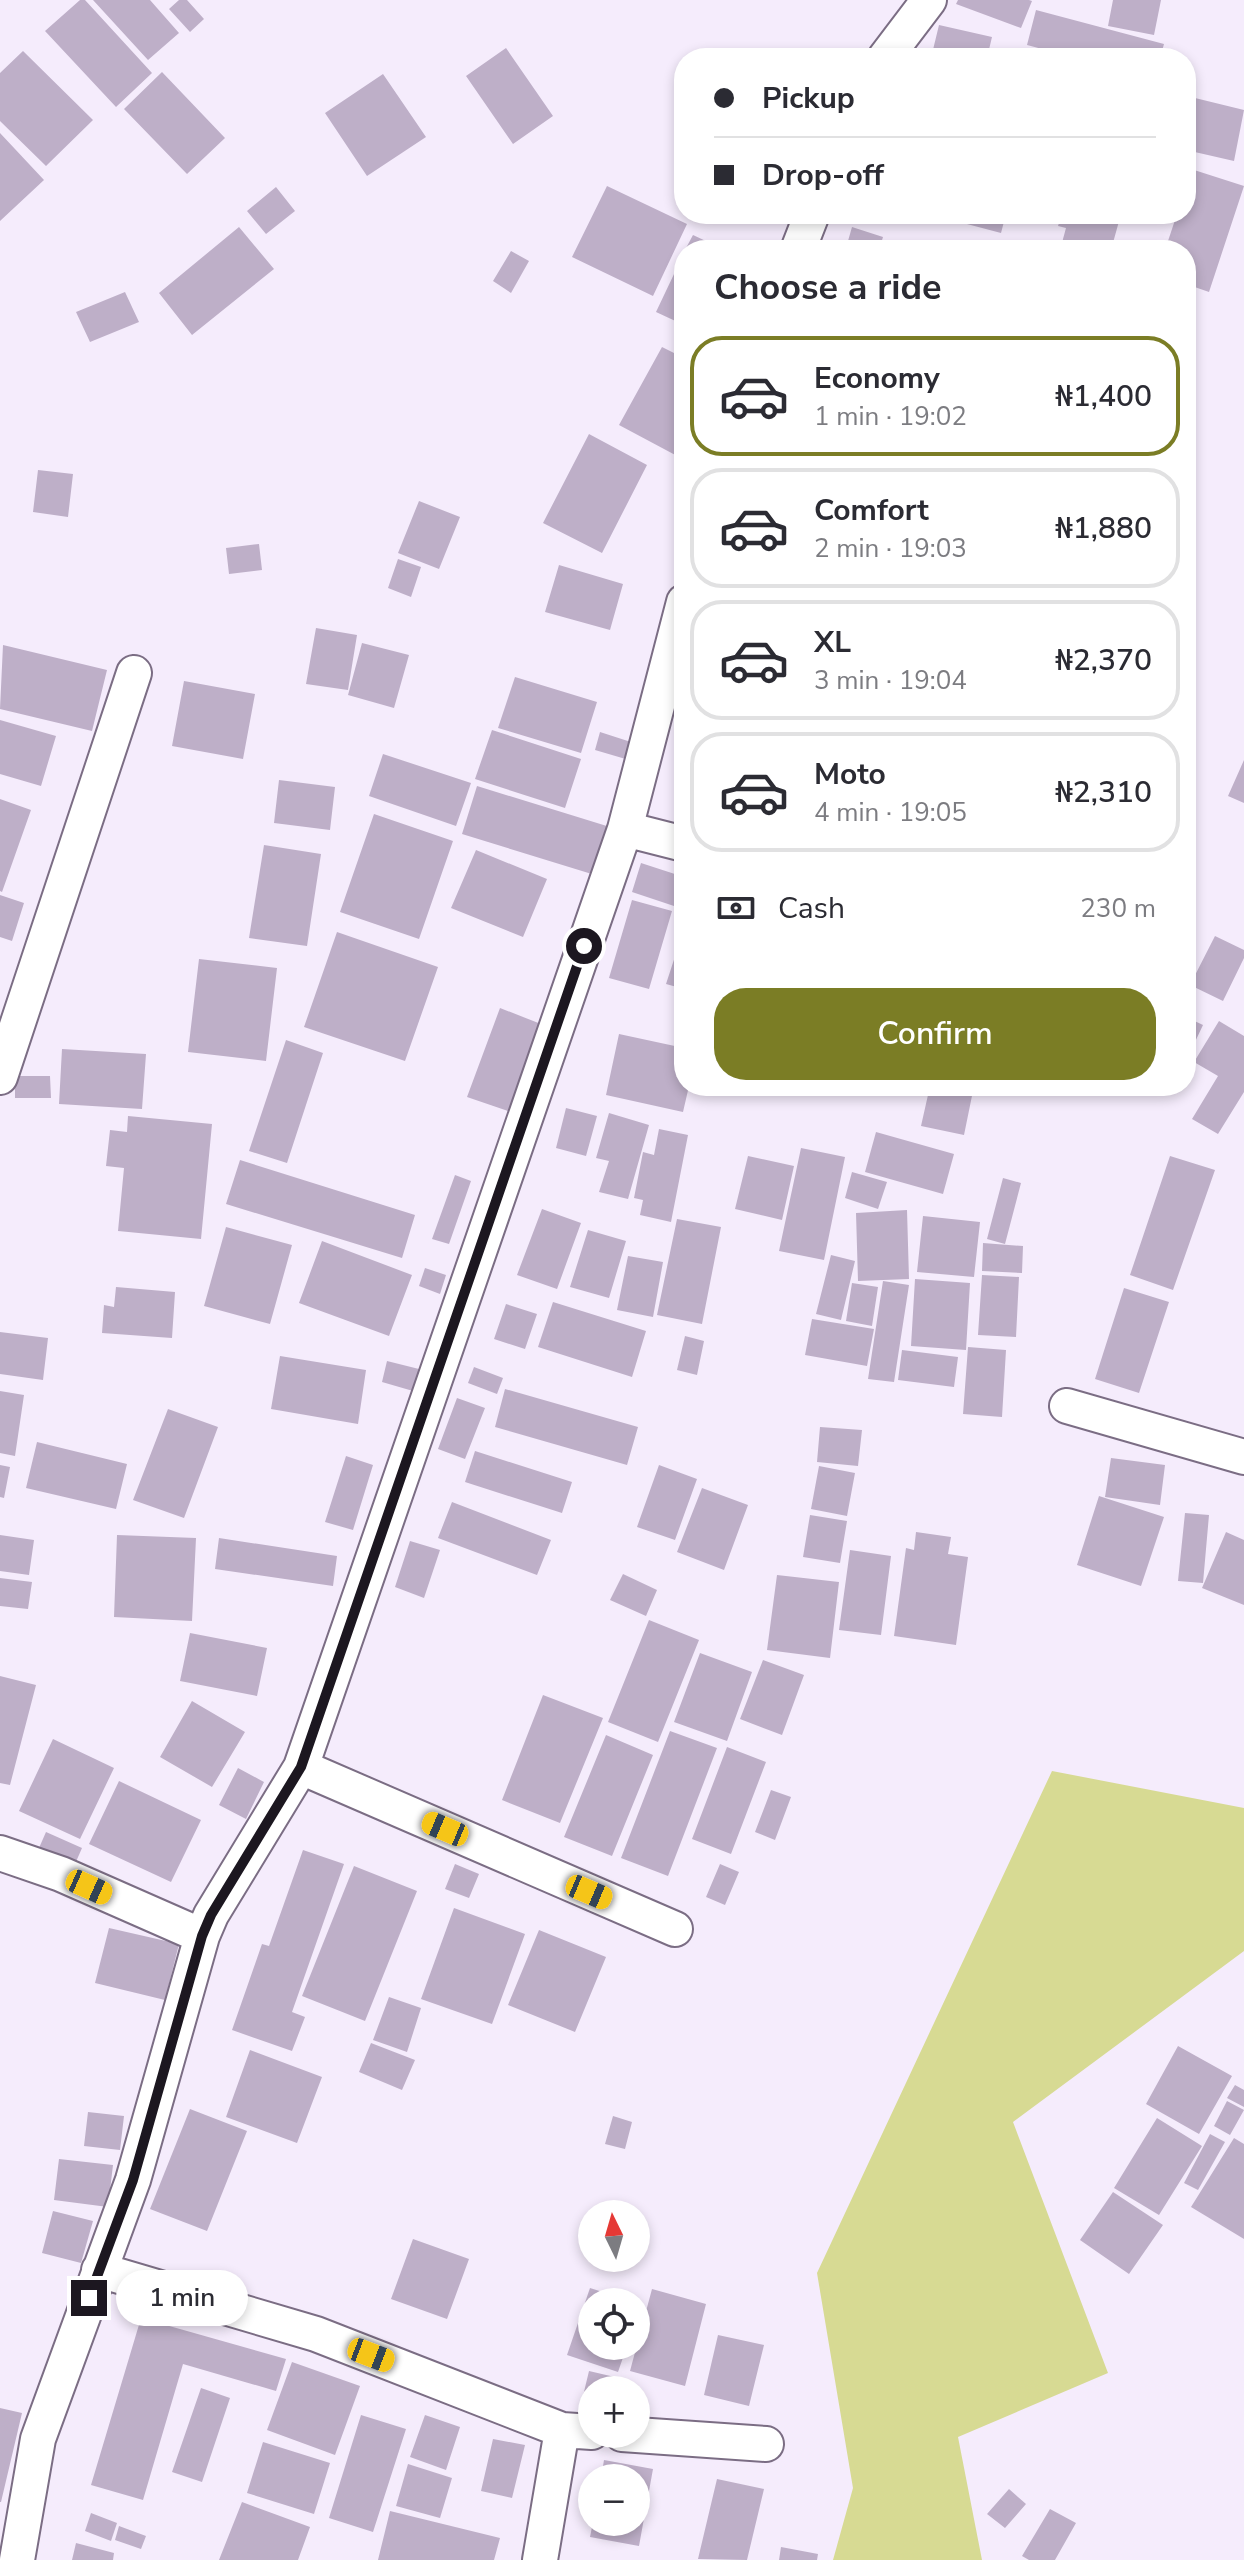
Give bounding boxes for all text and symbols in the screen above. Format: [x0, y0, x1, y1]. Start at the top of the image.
text: Pickup [762, 78, 855, 119]
text: Drop-off [762, 155, 884, 196]
text: Choose a ride [714, 263, 942, 312]
text: Economy [814, 358, 940, 399]
icon: car [718, 360, 790, 432]
text: ₦1,400 [1055, 376, 1152, 417]
text: 1 min · 19:02 [814, 399, 967, 434]
text: Comfort [814, 490, 929, 531]
icon: car [718, 492, 790, 564]
text: ₦1,880 [1055, 508, 1152, 549]
text: 2 min · 19:03 [814, 531, 967, 566]
text: XL [814, 622, 851, 663]
icon: car [718, 624, 790, 696]
text: ₦2,370 [1055, 640, 1152, 681]
text: 3 min · 19:04 [814, 663, 967, 698]
text: Moto [814, 754, 886, 795]
icon: car [718, 756, 790, 828]
text: ₦2,310 [1055, 772, 1152, 813]
text: 4 min · 19:05 [814, 795, 967, 830]
icon: cash [714, 886, 758, 930]
text: Cash [778, 888, 845, 929]
text: 230 m [1080, 891, 1156, 926]
route start [566, 928, 602, 964]
button: Confirm [714, 988, 1156, 1080]
car [418, 1809, 472, 1849]
car [62, 1866, 116, 1908]
car [562, 1872, 616, 1912]
north arrow [578, 2200, 650, 2272]
map controls [578, 2200, 650, 2536]
callout: 1 min [117, 2270, 249, 2326]
route end [71, 2280, 107, 2316]
text: 1 min [149, 2280, 215, 2315]
button: locate [578, 2288, 650, 2360]
car [344, 2335, 398, 2375]
button: + [578, 2376, 650, 2448]
button: − [578, 2464, 650, 2536]

